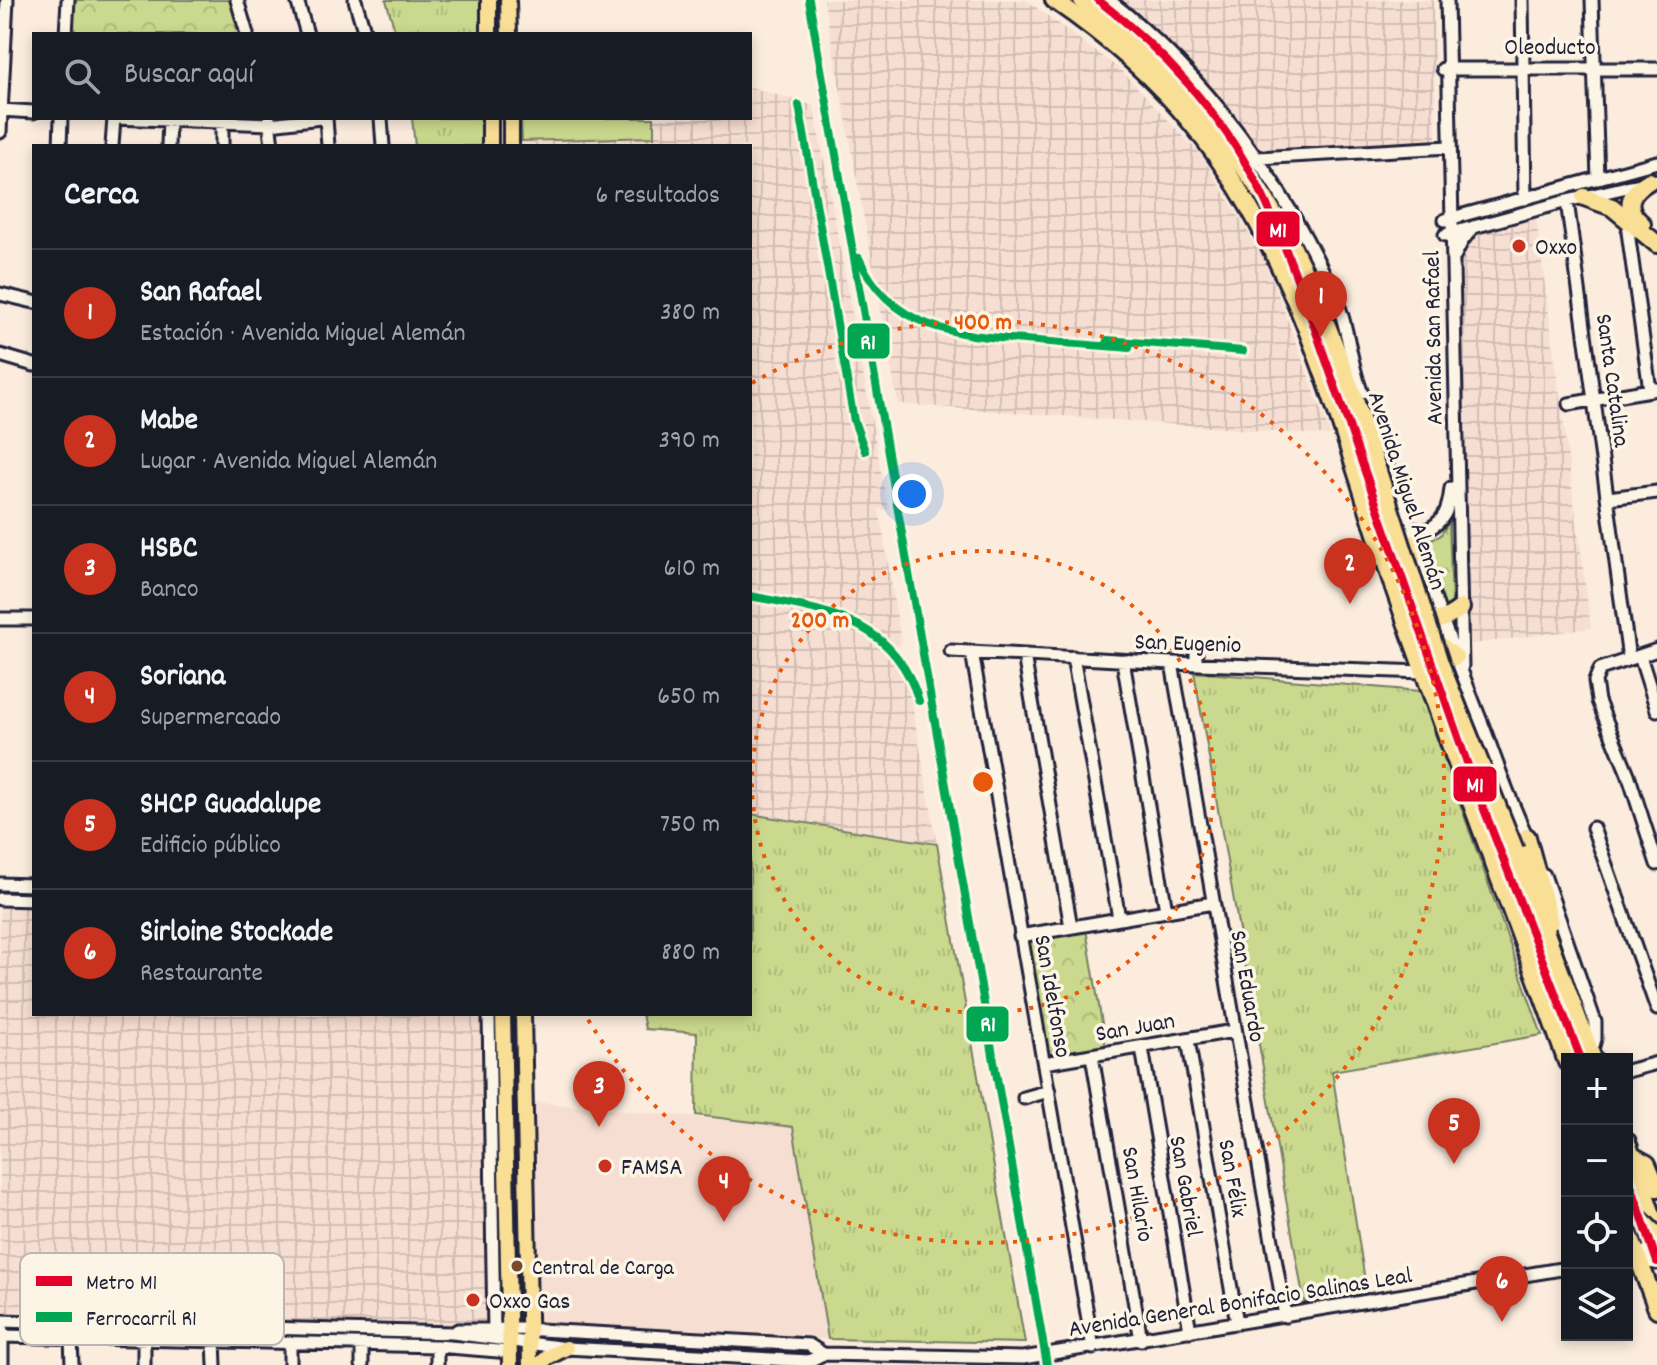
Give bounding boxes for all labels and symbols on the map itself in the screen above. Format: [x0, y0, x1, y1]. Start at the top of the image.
street label: Oleoducto [1504, 32, 1596, 66]
line badge: M1 [1255, 210, 1301, 248]
text: M1 [1269, 217, 1287, 248]
place label: Oxxo [1535, 232, 1577, 266]
marker: Oxxo [1510, 237, 1528, 255]
street label: Avenida San Rafael [1416, 250, 1454, 425]
pin: 1 [1295, 271, 1347, 337]
text: 400 m [954, 307, 1012, 341]
street label: Santa Catalina [1585, 312, 1637, 450]
line badge: R1 [846, 322, 891, 360]
text: R1 [860, 329, 876, 360]
street label: Avenida Miguel Alemán [1357, 387, 1453, 595]
your location [892, 474, 932, 514]
pin: 2 [1324, 538, 1376, 604]
text: 200 m [791, 605, 849, 639]
street label: San Eugenio [1134, 626, 1242, 664]
line badge: M1 [1452, 765, 1498, 803]
centre of rings [969, 768, 997, 796]
text: M1 [1466, 772, 1484, 803]
street label: San Eduardo [1219, 928, 1273, 1045]
street label: San Idelfonso [1024, 932, 1079, 1061]
line badge: R1 [965, 1005, 1010, 1043]
street label: San Juan [1093, 1005, 1178, 1053]
text: R1 [980, 1011, 996, 1042]
pin: 3 [573, 1061, 625, 1127]
pin: 5 [1428, 1098, 1480, 1164]
street label: San Gabriel [1158, 1133, 1210, 1240]
street label: San Félix [1207, 1137, 1255, 1220]
street label: San Hilario [1111, 1144, 1161, 1245]
place label: FAMSA [621, 1152, 683, 1186]
pin: 4 [698, 1156, 750, 1222]
marker: FAMSA [596, 1157, 614, 1175]
legend [20, 1253, 284, 1345]
place label: Central de Carga [532, 1254, 675, 1285]
pin: 6 [1476, 1256, 1528, 1322]
marker: Central de Carga [509, 1258, 525, 1274]
street label: Avenida General Bonifacio Salinas Leal [1066, 1260, 1415, 1348]
text: Metro M1 [86, 1269, 157, 1300]
place label: Oxxo Gas [489, 1286, 570, 1320]
marker: Oxxo Gas [464, 1291, 482, 1309]
text: Ferrocarril R1 [86, 1305, 197, 1336]

